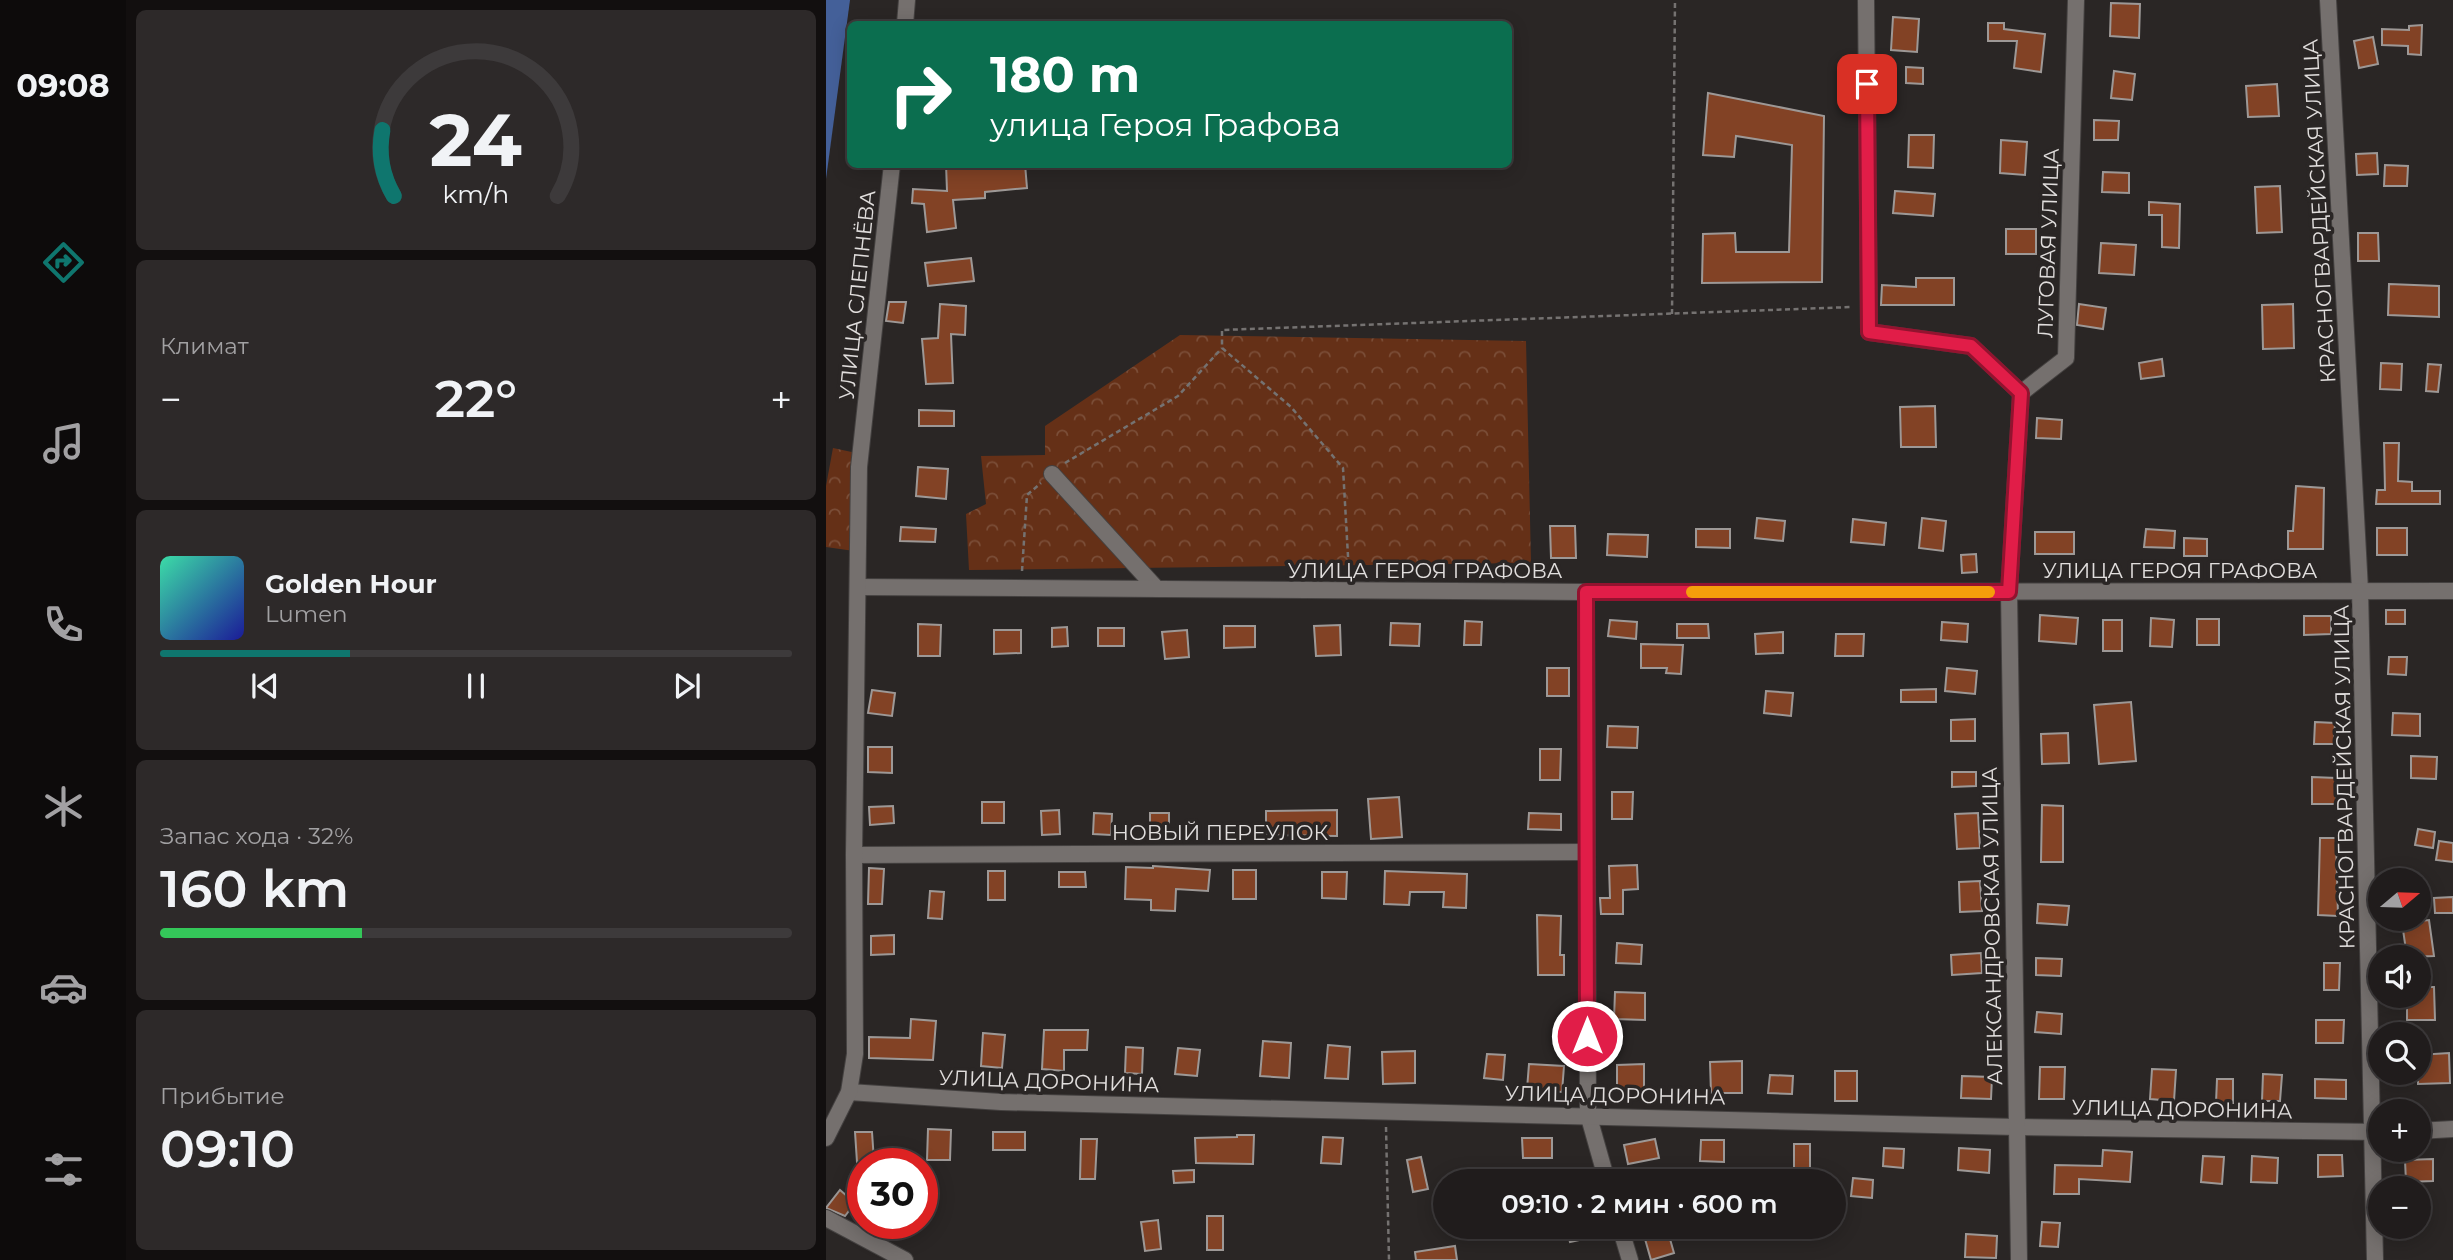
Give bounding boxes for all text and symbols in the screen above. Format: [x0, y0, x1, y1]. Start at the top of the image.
street label: КРАСНОГВАРДЕЙСКАЯ УЛИЦА [2297, 38, 2341, 384]
text: 180 m [990, 45, 1140, 104]
icon: right [875, 49, 966, 140]
pin [1837, 54, 1897, 114]
icon: arrive [1848, 65, 1886, 103]
text: 09:08 [16, 66, 110, 105]
text: 24 [430, 96, 522, 184]
text: улица Героя Графова [990, 105, 1341, 144]
street label: ЛУГОВАЯ УЛИЦА [2032, 147, 2064, 338]
text: km/h [443, 179, 509, 209]
street label: УЛИЦА СЛЕПНЁВА [834, 189, 880, 401]
icon: directions [39, 238, 88, 287]
text: Климат [160, 332, 249, 360]
text: 22° [435, 367, 517, 430]
text: − [160, 376, 182, 423]
text: + [770, 376, 792, 423]
icon: music [39, 419, 88, 468]
street label: УЛИЦА ГЕРОЯ ГРАФОВА [1288, 558, 1563, 583]
street label: УЛИЦА ГЕРОЯ ГРАФОВА [2043, 558, 2318, 583]
text: Golden Hour [265, 568, 437, 600]
icon: phone [39, 600, 88, 649]
text: Lumen [265, 600, 348, 628]
street label: КРАСНОГВАРДЕЙСКАЯ УЛИЦА [2328, 604, 2360, 949]
icon: previous [246, 667, 284, 705]
icon: pause [457, 667, 495, 705]
icon: next [668, 667, 706, 705]
street label: АЛЕКСАНДРОВСКАЯ УЛИЦА [1977, 766, 2007, 1085]
icon: climate [39, 782, 88, 831]
street label: НОВЫЙ ПЕРЕУЛОК [1112, 820, 1329, 845]
text: Запас хода · 32% [160, 822, 353, 850]
text: 160 km [160, 857, 349, 920]
north arrow [2368, 868, 2431, 931]
map controls [2368, 868, 2431, 1239]
button: sound [2368, 945, 2431, 1008]
icon: car [39, 963, 88, 1012]
position arrow [1550, 999, 1624, 1073]
button: search [2368, 1022, 2431, 1085]
street label: УЛИЦА ДОРОНИНА [938, 1065, 1160, 1097]
street label: УЛИЦА ДОРОНИНА [1504, 1081, 1726, 1109]
text: Прибытие [160, 1082, 285, 1110]
street label: УЛИЦА ДОРОНИНА [2071, 1095, 2293, 1123]
button: + [2368, 1099, 2431, 1162]
text: 09:10 [160, 1117, 295, 1180]
icon: filters [39, 1145, 88, 1194]
speed limit sign: 30 [847, 1148, 938, 1239]
button: − [2368, 1176, 2431, 1239]
text: 09:10 · 2 мин · 600 m [1501, 1188, 1778, 1220]

